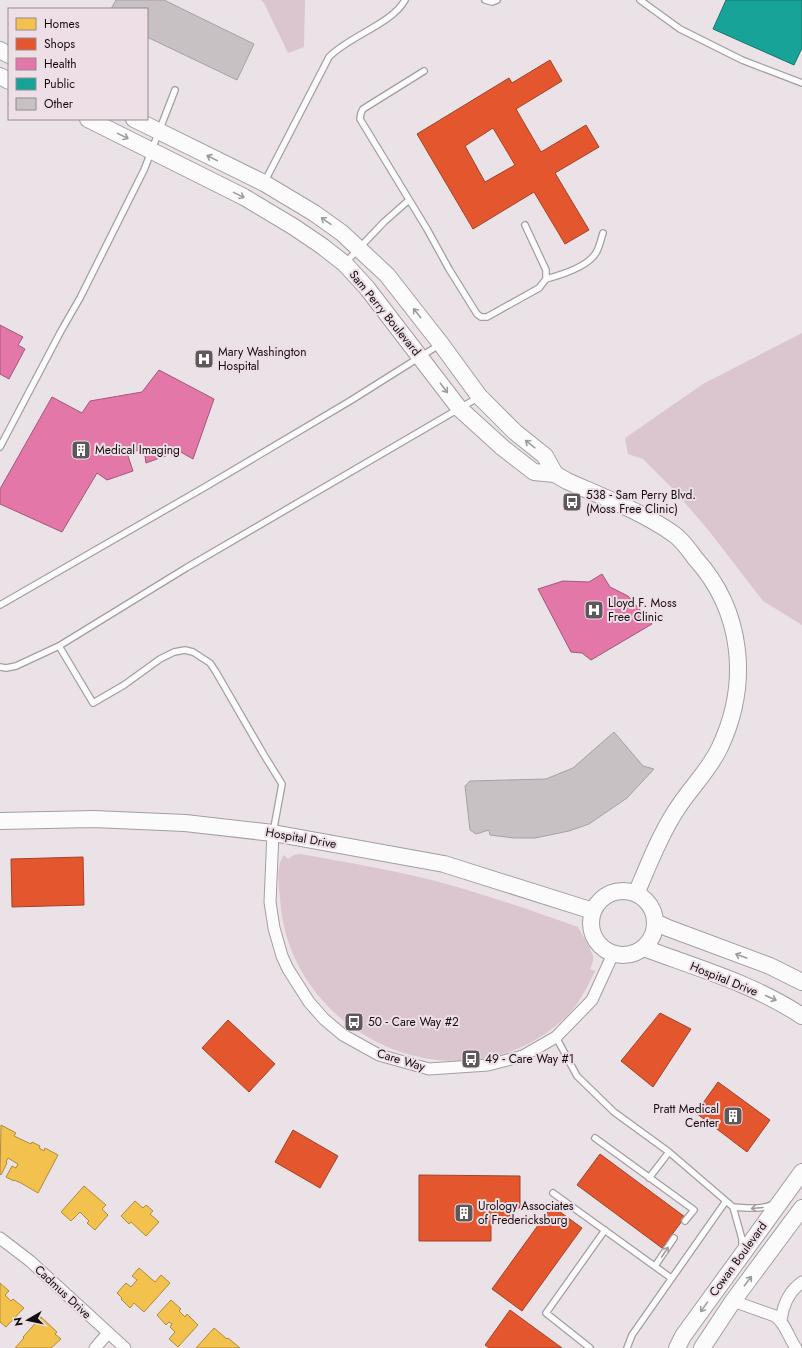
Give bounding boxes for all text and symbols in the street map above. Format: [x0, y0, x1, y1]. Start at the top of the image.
legend [8, 8, 148, 120]
text: Homes [44, 15, 80, 33]
text: Shops [44, 35, 75, 53]
text: Health [44, 55, 76, 73]
text: Public [44, 75, 75, 93]
text: Other [44, 95, 74, 113]
one-way arrow [116, 133, 128, 140]
one-way arrow [207, 154, 219, 161]
one-way arrow [233, 191, 245, 199]
one-way arrow [320, 217, 331, 225]
street label: Sam Perry Boulevard [345, 266, 425, 360]
one-way arrow [413, 308, 421, 319]
place label: Mary Washington Hospital [218, 343, 306, 375]
hospital icon: Mary Washington Hospital [193, 348, 215, 370]
one-way arrow [440, 382, 448, 393]
building icon: Medical Imaging [70, 439, 92, 461]
one-way arrow [525, 440, 536, 449]
place label: Medical Imaging [95, 441, 180, 459]
place label: 538 - Sam Perry Blvd. (Moss Free Clinic) [586, 486, 696, 518]
bus stop icon: 538 - Sam Perry Blvd. (Moss Free Clinic) [561, 491, 583, 513]
place label: Lloyd F. Moss Free Clinic [608, 594, 677, 626]
hospital icon: Lloyd F. Moss Free Clinic [583, 599, 605, 621]
street label: Hospital Drive [264, 823, 338, 853]
one-way arrow [735, 951, 747, 959]
street label: Hospital Drive [687, 957, 761, 1001]
one-way arrow [765, 995, 777, 1002]
bus stop icon: 50 - Care Way #2 [343, 1011, 365, 1033]
place label: 50 - Care Way #2 [368, 1013, 459, 1031]
street label: Care Way [375, 1044, 428, 1076]
bus stop icon: 49 - Care Way #1 [460, 1048, 482, 1070]
place label: 49 - Care Way #1 [485, 1050, 574, 1068]
place label: Pratt Medical Center [653, 1100, 720, 1132]
building icon: Pratt Medical Center [722, 1105, 744, 1127]
place label: Urology Associates of Fredericksburg [478, 1197, 574, 1229]
building icon: Urology Associates of Fredericksburg [453, 1202, 475, 1224]
one-way arrow [751, 1204, 764, 1212]
street label: Cowan Boulevard [705, 1218, 771, 1300]
one-way arrow [661, 1247, 669, 1258]
street label: Cadmus Drive [31, 1261, 95, 1323]
one-way arrow [744, 1276, 752, 1287]
north arrow [8, 1300, 48, 1340]
one-way arrow [700, 1302, 708, 1313]
text: N [10, 1316, 27, 1327]

